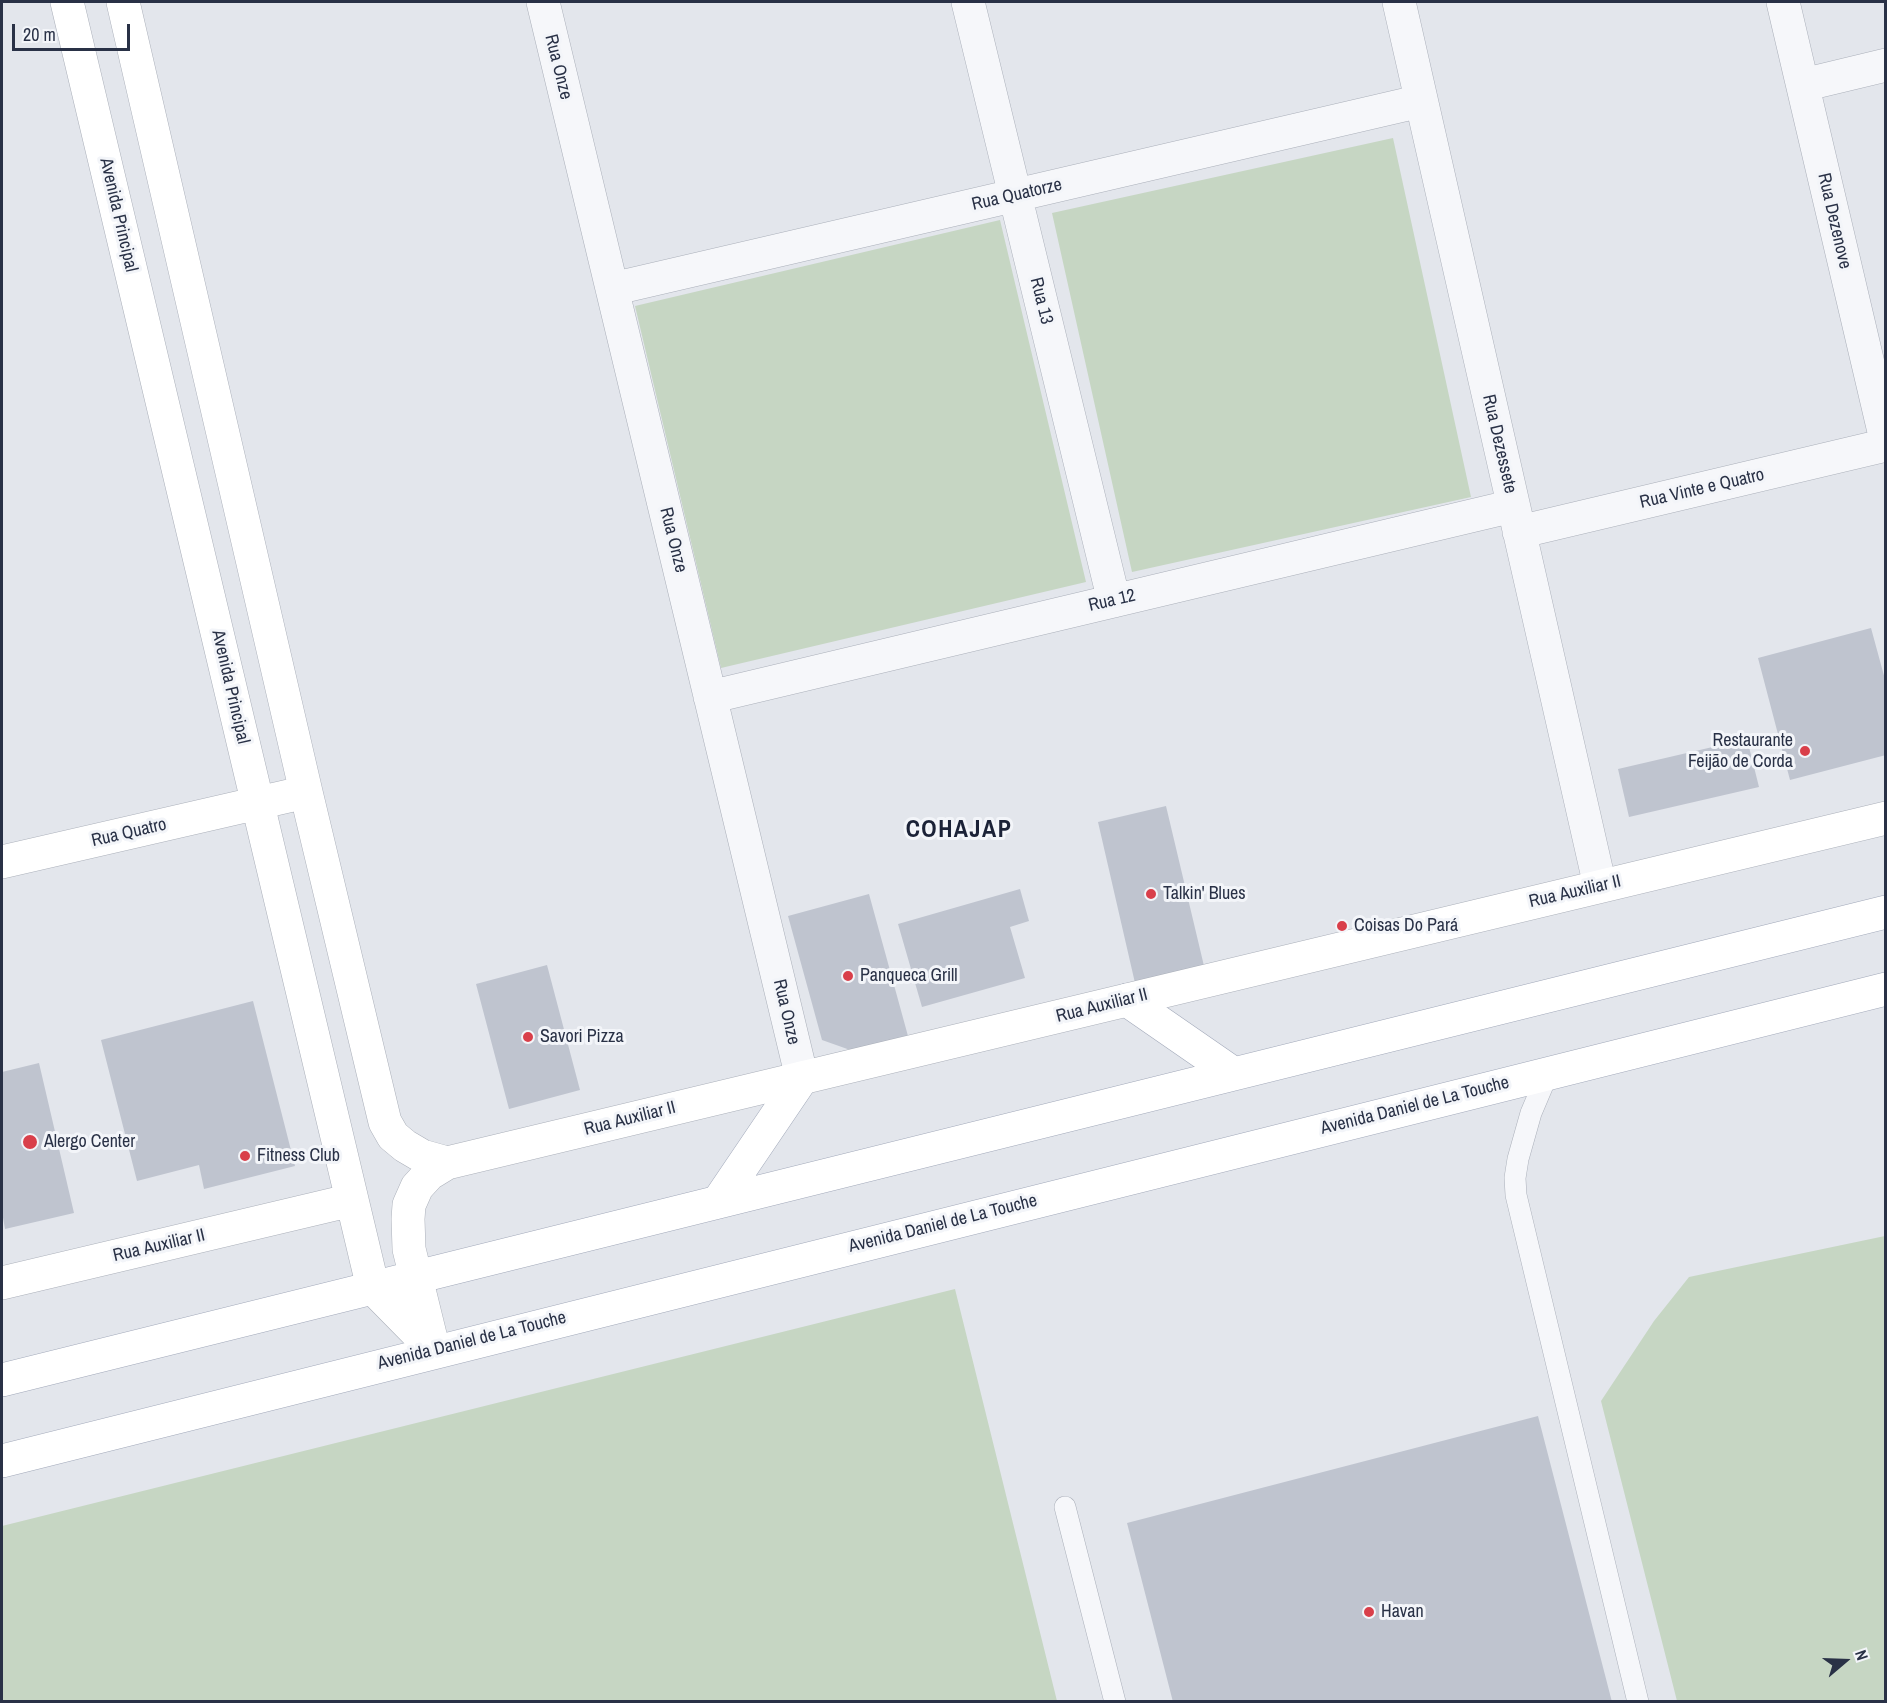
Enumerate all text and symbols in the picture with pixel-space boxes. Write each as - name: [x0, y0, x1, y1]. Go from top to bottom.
- scale bar: [15, 12, 134, 50]
- text: 20 m: [23, 22, 56, 47]
- street label: Rua Onze: [539, 32, 577, 102]
- street label: Avenida Principal: [94, 156, 142, 274]
- street label: Rua Dezenove: [1812, 171, 1856, 271]
- street label: Rua Quatorze: [970, 174, 1064, 216]
- street label: Rua 13: [1025, 275, 1057, 327]
- street label: Rua Dezessete: [1477, 392, 1521, 496]
- street label: Rua Vinte e Quatro: [1638, 464, 1766, 514]
- street label: Rua Onze: [654, 505, 692, 575]
- street label: Rua 12: [1086, 585, 1138, 617]
- street label: Avenida Principal: [206, 628, 254, 746]
- place label: Restaurante Feijão de Corda: [1688, 730, 1793, 772]
- marker: Restaurante Feijão de Corda: [1798, 744, 1812, 758]
- street label: Rua Quatro: [89, 814, 169, 852]
- district label: COHAJAP: [906, 817, 1012, 845]
- street label: Rua Auxiliar II: [1527, 871, 1623, 913]
- place label: Talkin' Blues: [1163, 883, 1246, 905]
- marker: Talkin' Blues: [1144, 887, 1158, 901]
- place label: Coisas Do Pará: [1354, 915, 1458, 937]
- marker: Coisas Do Pará: [1335, 919, 1349, 933]
- place label: Panqueca Grill: [860, 965, 958, 987]
- marker: Panqueca Grill: [841, 969, 855, 983]
- street label: Rua Onze: [768, 977, 804, 1047]
- street label: Rua Auxiliar II: [1054, 984, 1150, 1028]
- place label: Savori Pizza: [540, 1026, 624, 1048]
- marker: Savori Pizza: [521, 1030, 535, 1044]
- street label: Avenida Daniel de La Touche: [1319, 1072, 1511, 1140]
- street label: Rua Auxiliar II: [582, 1097, 678, 1141]
- place label: Alergo Center: [44, 1131, 135, 1153]
- marker: Alergo Center: [21, 1133, 39, 1151]
- place label: Fitness Club: [257, 1145, 340, 1167]
- marker: Fitness Club: [238, 1149, 252, 1163]
- street label: Avenida Daniel de La Touche: [847, 1190, 1039, 1258]
- street label: Rua Auxiliar II: [111, 1225, 207, 1267]
- street label: Avenida Daniel de La Touche: [376, 1307, 568, 1375]
- place label: Havan: [1381, 1601, 1424, 1623]
- marker: Havan: [1362, 1605, 1376, 1619]
- north arrow: [1815, 1631, 1875, 1691]
- text: N: [1850, 1647, 1874, 1663]

